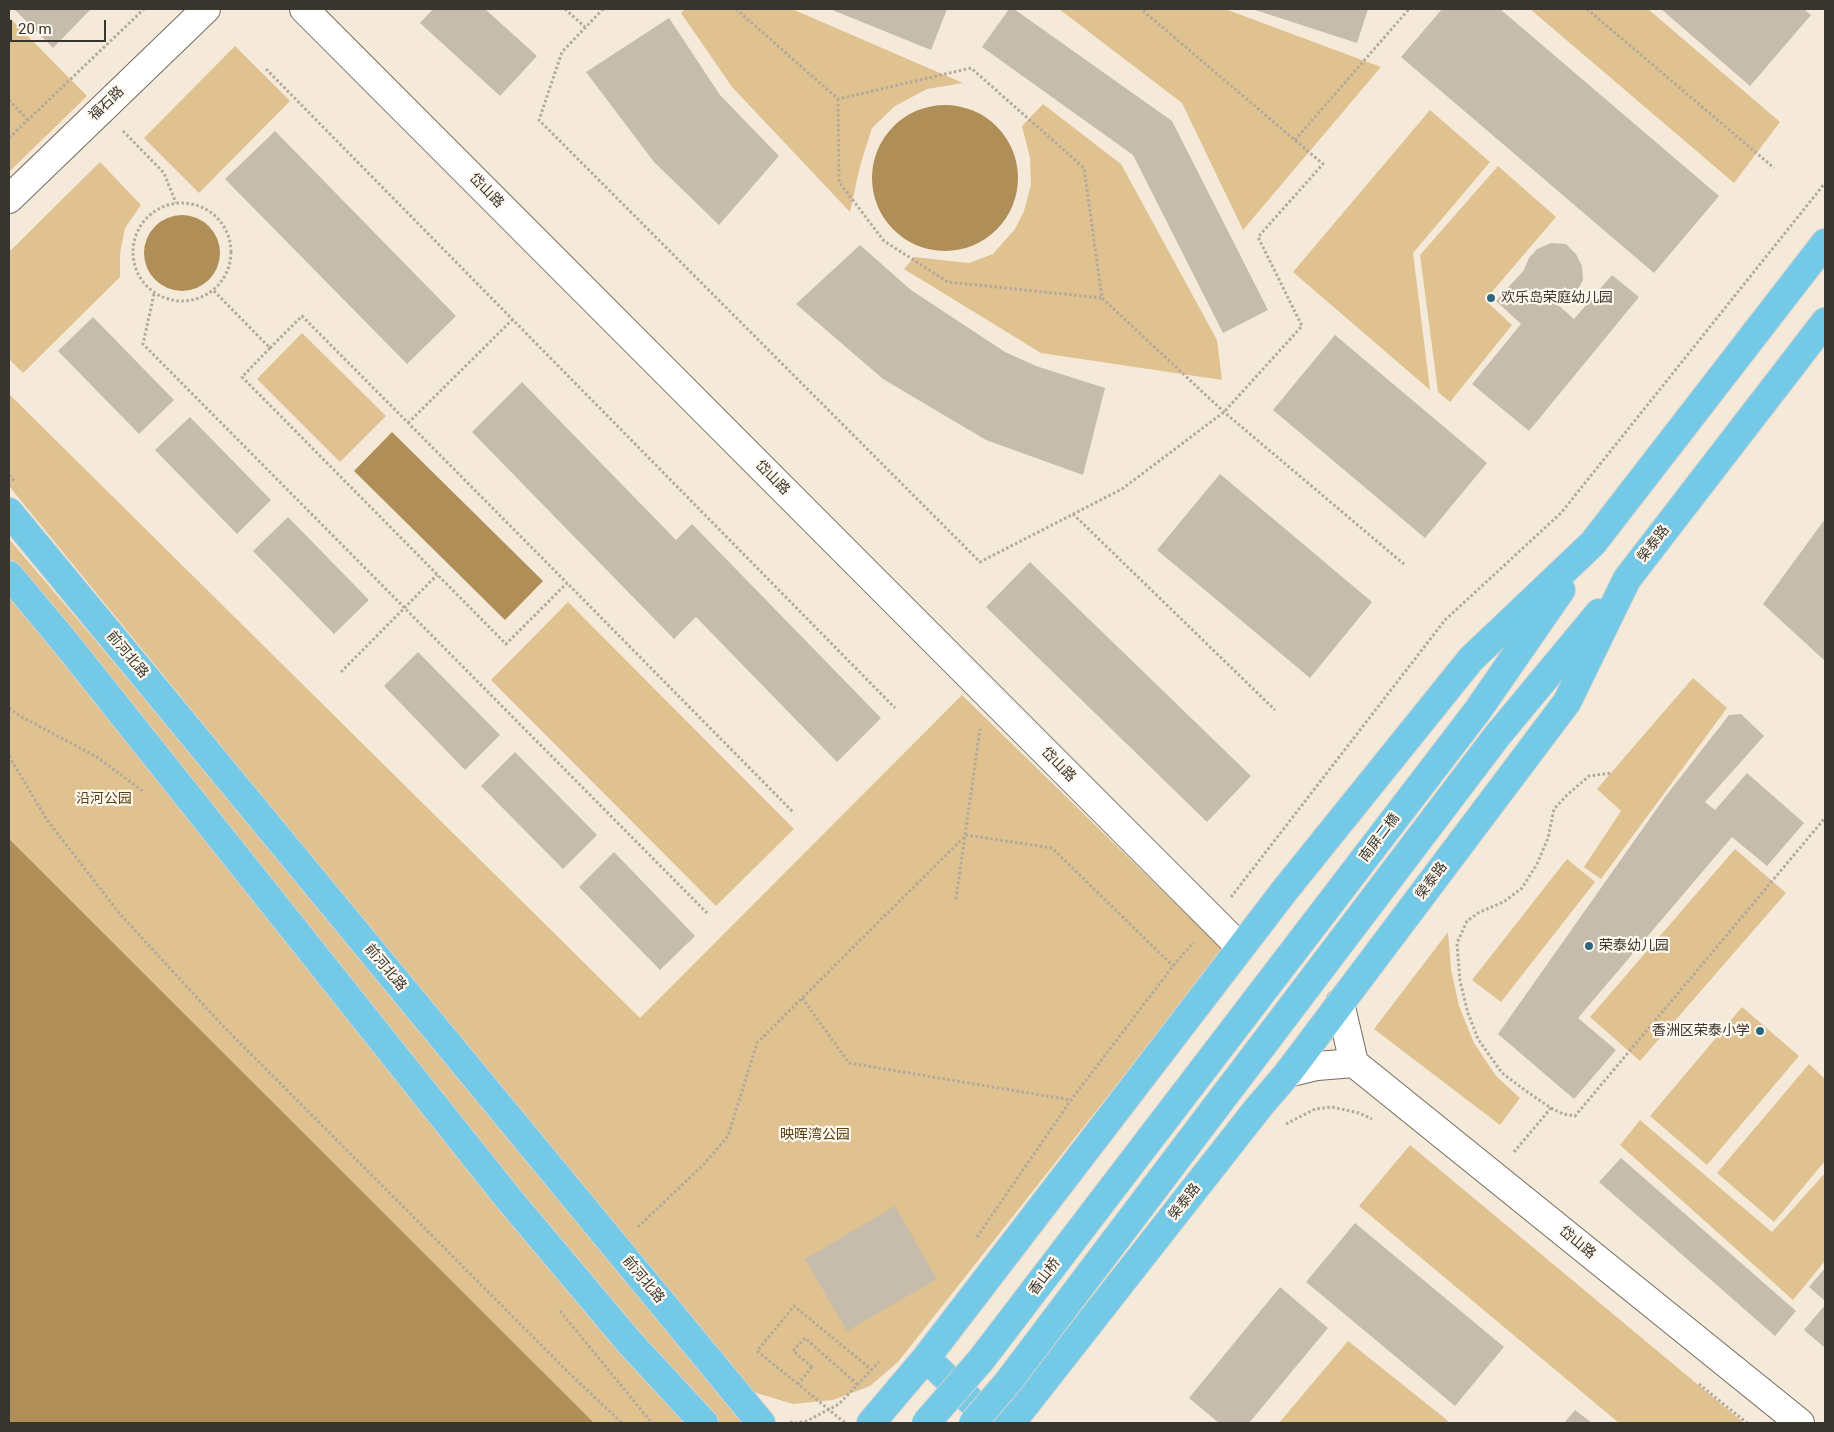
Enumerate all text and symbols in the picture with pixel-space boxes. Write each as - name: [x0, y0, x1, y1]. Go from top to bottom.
- scale bar: [12, 10, 109, 42]
- text: 20 m: [18, 20, 52, 38]
- street label: 福石路: [86, 83, 128, 125]
- street label: 岱山路: [465, 170, 507, 212]
- place label: 欢乐岛荣庭幼儿园: [1501, 290, 1613, 306]
- marker: 欢乐岛荣庭幼儿园: [1485, 292, 1497, 304]
- street label: 岱山路: [751, 457, 793, 499]
- street label: 榮泰路: [1634, 522, 1674, 566]
- street label: 前河北路: [103, 628, 151, 682]
- street label: 岱山路: [1037, 744, 1079, 786]
- park label: 沿河公园: [76, 791, 132, 807]
- street label: 南屏二橋: [1356, 811, 1404, 865]
- street label: 榮泰路: [1413, 859, 1451, 903]
- place label: 荣泰幼儿园: [1599, 938, 1669, 954]
- marker: 荣泰幼儿园: [1583, 940, 1595, 952]
- street label: 前河北路: [361, 941, 409, 995]
- place label: 香洲区荣泰小学: [1652, 1023, 1750, 1039]
- marker: 香洲区荣泰小学: [1754, 1025, 1766, 1037]
- park label: 映晖湾公园: [780, 1127, 850, 1143]
- street label: 榮泰路: [1165, 1180, 1205, 1224]
- street label: 岱山路: [1555, 1223, 1599, 1263]
- street label: 前河北路: [619, 1253, 667, 1307]
- street label: 香山桥: [1026, 1255, 1064, 1299]

